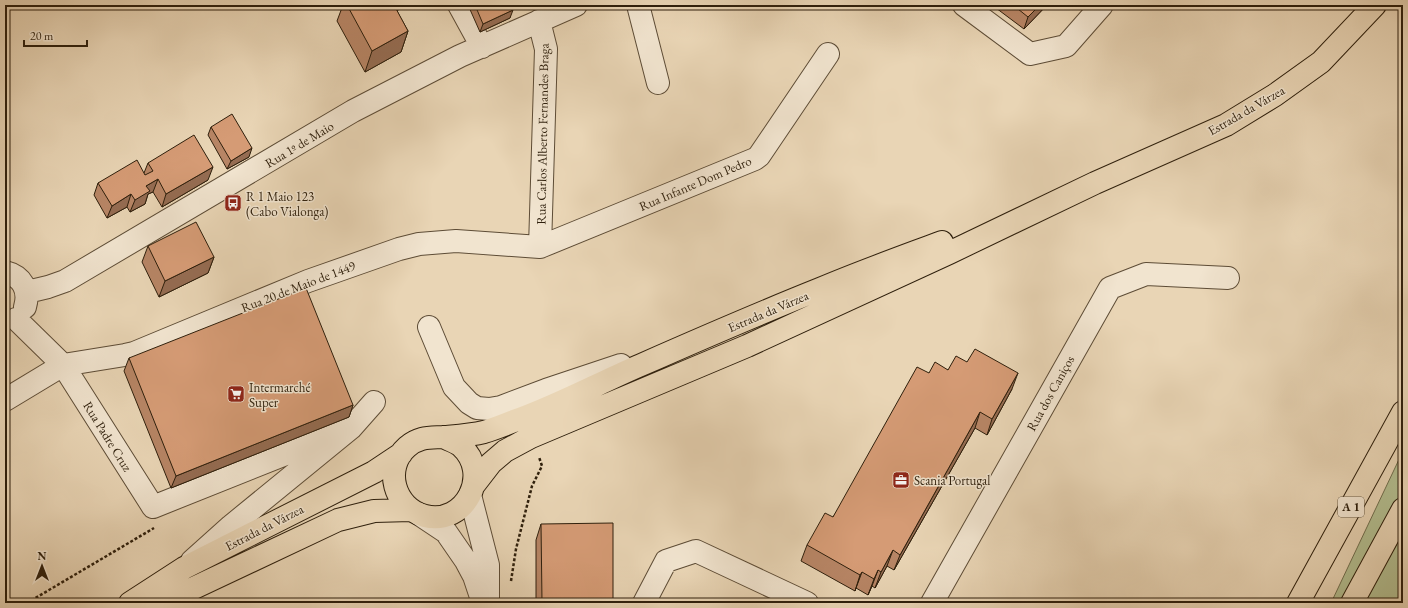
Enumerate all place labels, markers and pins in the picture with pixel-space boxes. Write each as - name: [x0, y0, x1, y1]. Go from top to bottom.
- place label: R 1 Maio 123 (Cabo Vialonga): [246, 188, 328, 220]
- bus stop icon: R 1 Maio 123 (Cabo Vialonga): [223, 193, 243, 213]
- place label: Intermarché Super: [249, 379, 310, 411]
- supermarket icon: Intermarché Super: [226, 384, 246, 404]
- office icon: Scania Portugal: [891, 470, 911, 490]
- place label: Scania Portugal: [914, 472, 990, 489]

